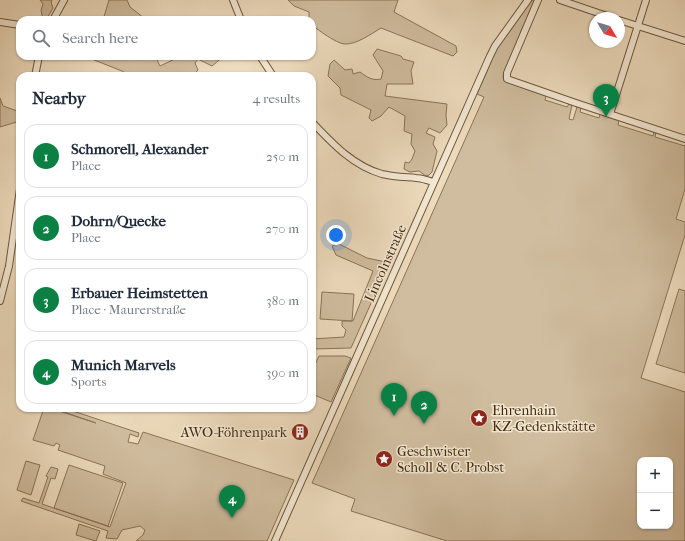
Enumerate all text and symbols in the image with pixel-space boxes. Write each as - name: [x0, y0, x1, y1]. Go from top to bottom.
- north arrow: [589, 12, 625, 48]
- search box: [16, 16, 316, 60]
- icon: search: [30, 27, 52, 49]
- text: Search here: [62, 29, 138, 47]
- pin: 3: [593, 84, 619, 117]
- text: Nearby: [32, 88, 86, 108]
- text: 4 results: [253, 91, 300, 106]
- text: Schmorell, Alexander: [71, 140, 208, 158]
- text: 1: [44, 149, 48, 164]
- text: 250 m: [266, 149, 299, 164]
- text: Place: [71, 158, 101, 173]
- text: Dohrn/Quecke: [71, 212, 166, 230]
- text: 2: [43, 221, 49, 236]
- text: 270 m: [265, 221, 299, 236]
- street label: Lincolnstraße: [361, 222, 410, 305]
- your location: [326, 225, 346, 245]
- text: Place: [71, 230, 101, 245]
- text: Erbauer Heimstetten: [71, 284, 208, 302]
- text: 3: [43, 293, 49, 308]
- text: 380 m: [266, 293, 299, 308]
- text: Place · Maurerstraße: [71, 302, 186, 317]
- text: Munich Marvels: [71, 356, 176, 374]
- text: 4: [42, 365, 50, 380]
- text: 390 m: [266, 365, 299, 380]
- text: Sports: [71, 374, 106, 389]
- pin: 1: [381, 383, 407, 416]
- pin: 2: [411, 391, 437, 424]
- place label: Ehrenhain KZ-Gedenkstätte: [492, 402, 596, 435]
- place icon: Ehrenhain KZ-Gedenkstätte: [469, 408, 489, 428]
- building icon: AWO-Föhrenpark: [290, 422, 310, 442]
- place label: AWO-Föhrenpark: [179, 424, 288, 441]
- place label: Geschwister Scholl & C. Probst: [397, 443, 504, 476]
- place icon: Geschwister Scholl & C. Probst: [374, 449, 394, 469]
- map controls: [637, 457, 673, 529]
- button: +: [637, 457, 673, 493]
- pin: 4: [219, 485, 245, 518]
- button: −: [637, 493, 673, 529]

